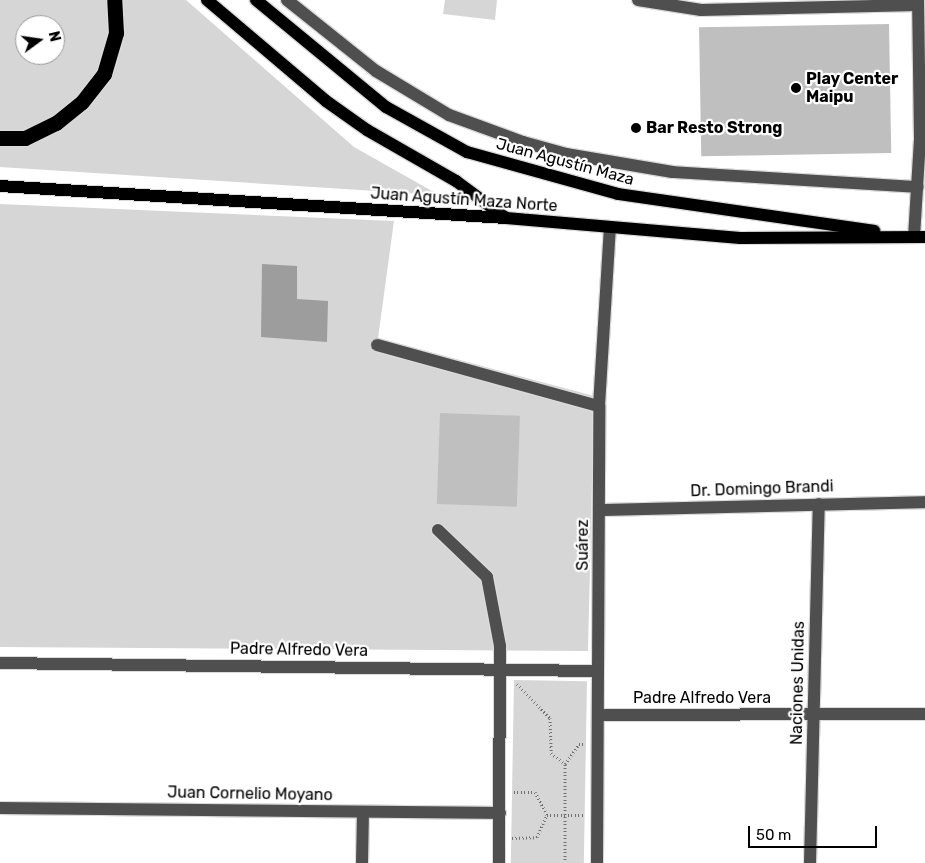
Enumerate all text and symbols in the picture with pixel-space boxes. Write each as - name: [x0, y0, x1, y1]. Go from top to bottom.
- north arrow: [15, 15, 65, 65]
- text: N: [45, 30, 64, 43]
- place label: Play Center Maipu: [806, 69, 899, 107]
- marker: Play Center Maipu: [790, 82, 802, 94]
- place label: Bar Resto Strong: [646, 118, 783, 138]
- marker: Bar Resto Strong: [630, 122, 642, 134]
- street label: Juan Agustín Maza: [494, 134, 636, 190]
- street label: Juan Agustín Maza Norte: [370, 184, 558, 216]
- street label: Dr. Domingo Brandi: [690, 477, 834, 501]
- street label: Suárez: [573, 519, 593, 571]
- street label: Naciones Unidas: [787, 621, 809, 745]
- street label: Padre Alfredo Vera: [229, 639, 369, 661]
- street label: Padre Alfredo Vera: [633, 688, 771, 708]
- street label: Juan Cornelio Moyano: [167, 783, 333, 805]
- scale bar: [750, 816, 879, 848]
- text: 50 m: [756, 826, 791, 844]

